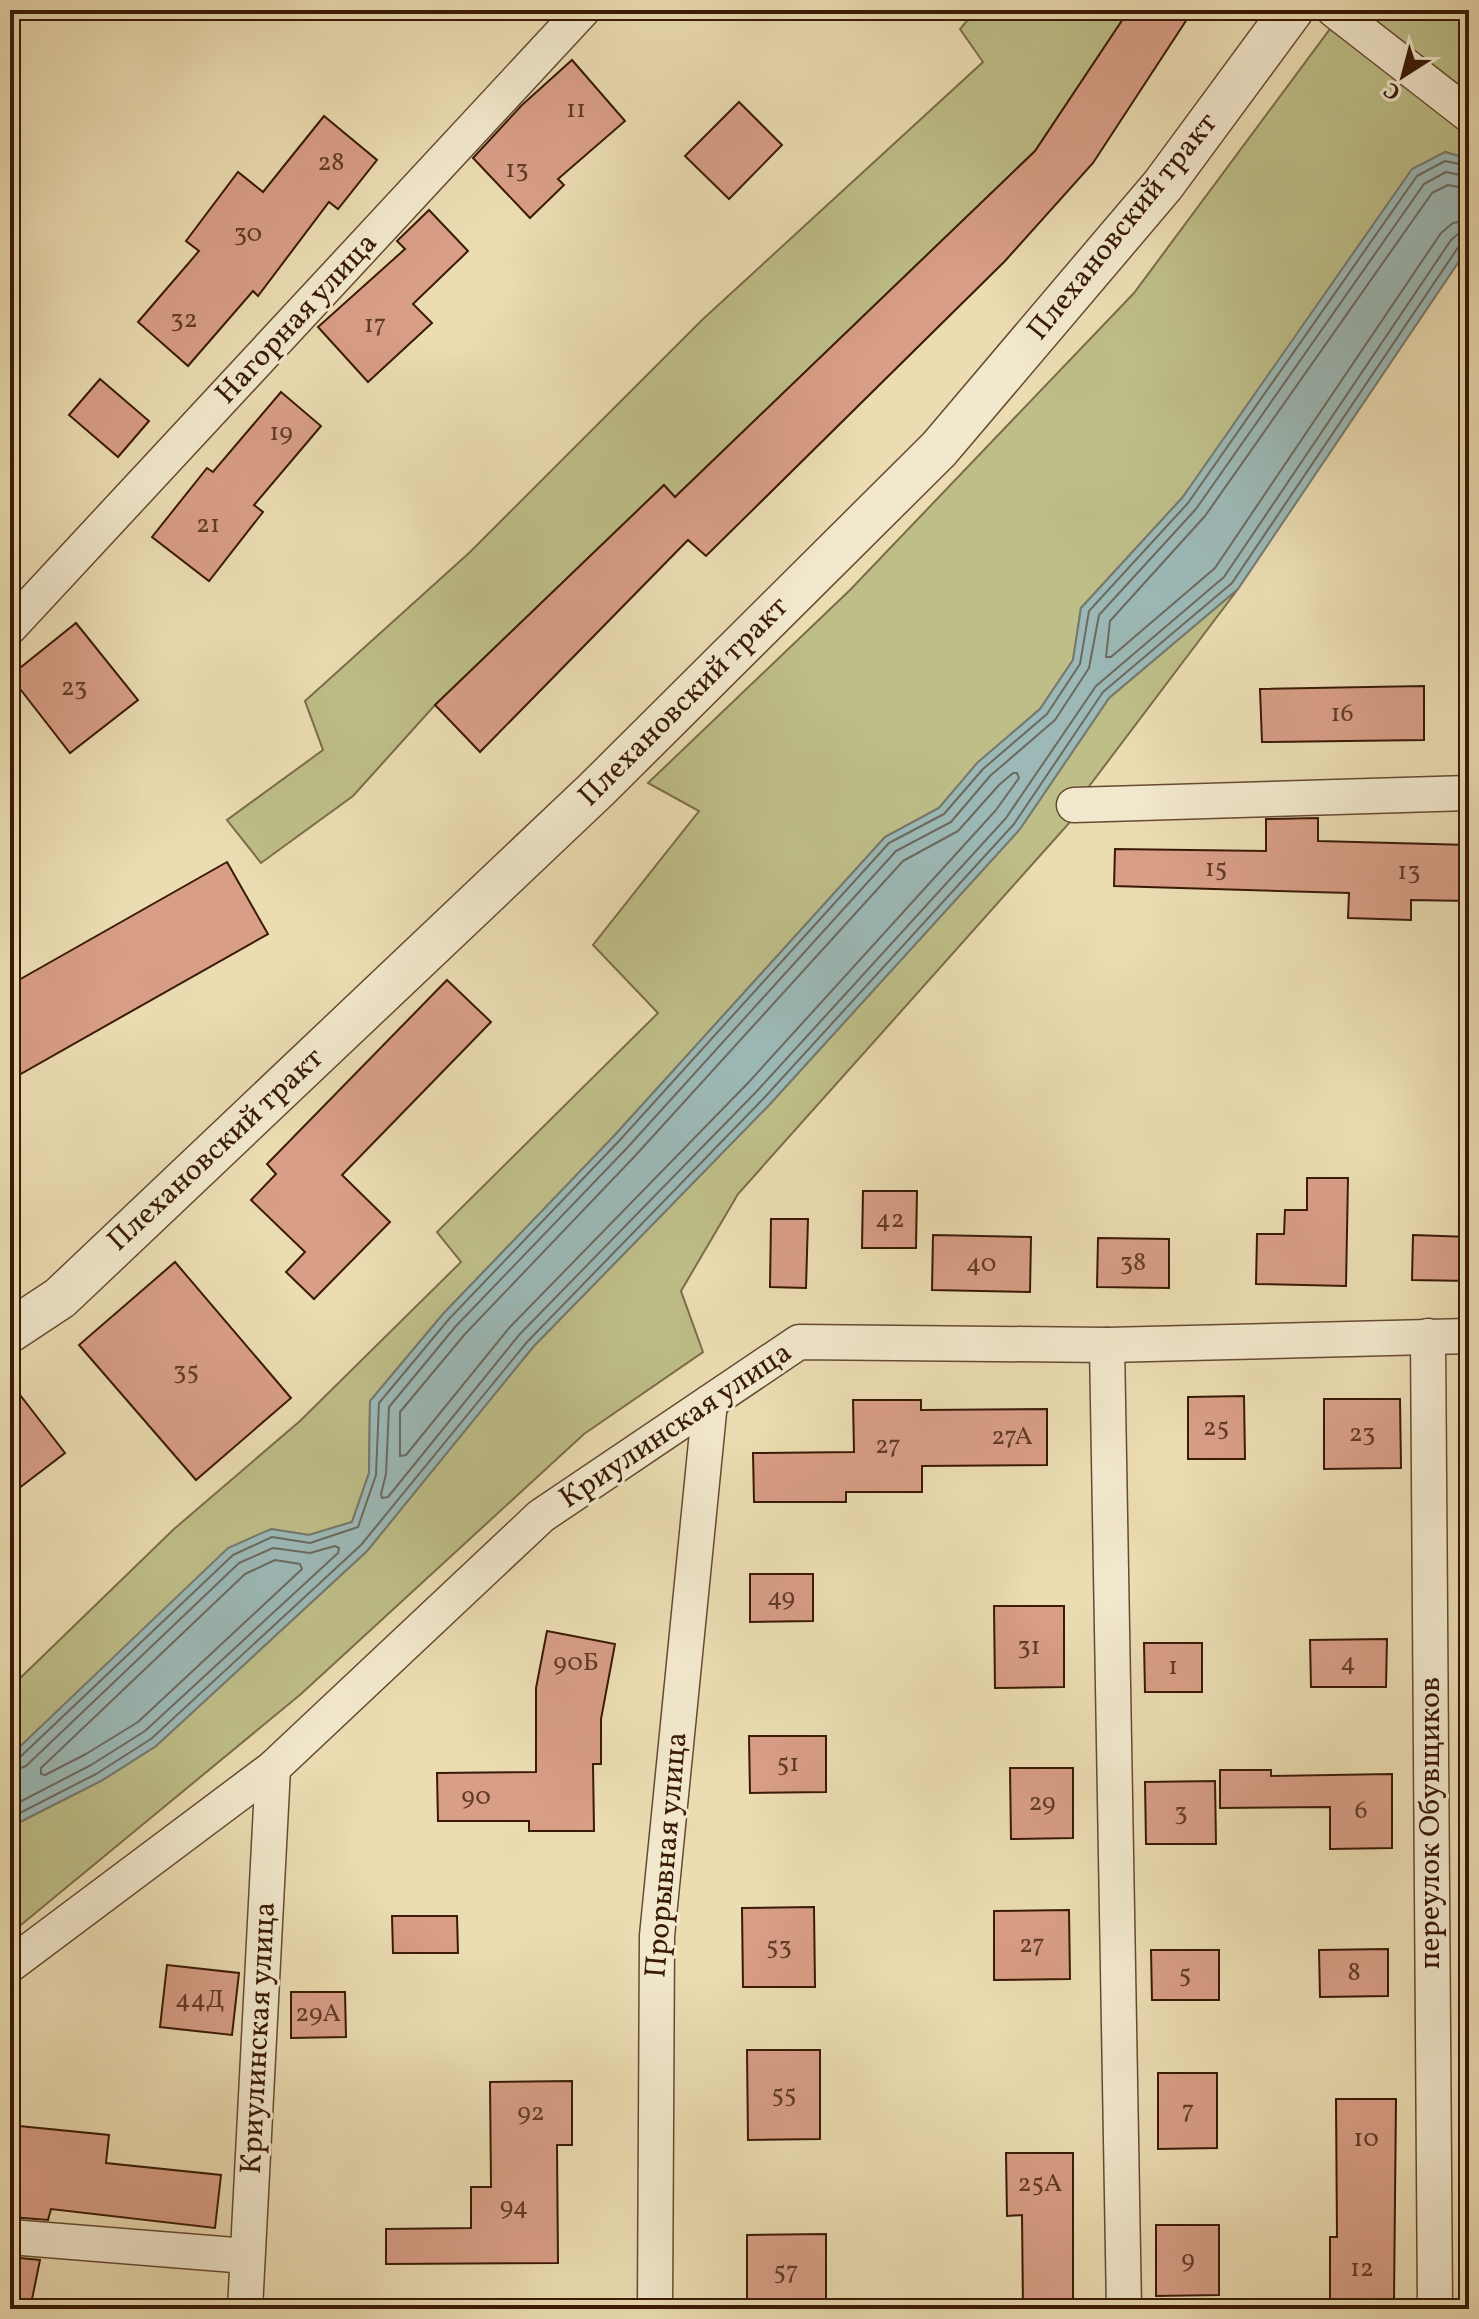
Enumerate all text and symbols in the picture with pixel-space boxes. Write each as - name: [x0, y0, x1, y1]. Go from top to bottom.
- north arrow: [1363, 36, 1443, 116]
- text: С: [1378, 73, 1408, 107]
- house number: 11: [566, 92, 586, 128]
- street label: Плехановский тракт: [1018, 104, 1228, 350]
- house number: 28: [317, 145, 345, 181]
- house number: 13: [505, 152, 529, 188]
- house number: 30: [234, 216, 262, 252]
- street label: Нагорная улица: [206, 224, 388, 414]
- house number: 32: [170, 302, 198, 338]
- house number: 17: [364, 307, 386, 343]
- house number: 19: [269, 415, 293, 451]
- house number: 21: [196, 507, 220, 543]
- street label: Плехановский тракт: [569, 587, 799, 817]
- house number: 23: [61, 670, 87, 706]
- house number: 16: [1330, 696, 1354, 732]
- house number: 15: [1205, 851, 1227, 887]
- house number: 13: [1397, 854, 1421, 890]
- street label: Плехановский тракт: [98, 1038, 334, 1262]
- house number: 42: [875, 1202, 905, 1238]
- house number: 38: [1120, 1245, 1146, 1281]
- house number: 40: [966, 1246, 996, 1282]
- street label: Криулинская улица: [551, 1332, 801, 1520]
- house number: 35: [173, 1354, 199, 1390]
- house number: 25: [1203, 1410, 1229, 1446]
- house number: 23: [1349, 1416, 1375, 1452]
- house number: 27А: [991, 1419, 1033, 1455]
- house number: 27: [875, 1428, 901, 1464]
- house number: 49: [767, 1580, 795, 1616]
- house number: 31: [1017, 1629, 1041, 1665]
- house number: 90Б: [553, 1645, 599, 1681]
- house number: 4: [1340, 1645, 1356, 1681]
- house number: 1: [1168, 1649, 1178, 1685]
- street label: переулок Обувщиков: [1410, 1677, 1452, 1969]
- street label: Прорывная улица: [635, 1730, 699, 1980]
- house number: 51: [777, 1746, 799, 1782]
- house number: 90: [461, 1779, 491, 1815]
- house number: 29: [1028, 1785, 1056, 1821]
- house number: 6: [1354, 1793, 1368, 1829]
- house number: 3: [1174, 1795, 1188, 1831]
- street label: Криулинская улица: [231, 1901, 287, 2175]
- house number: 27: [1019, 1927, 1045, 1963]
- house number: 53: [766, 1929, 792, 1965]
- house number: 8: [1347, 1955, 1361, 1991]
- house number: 5: [1179, 1957, 1191, 1993]
- house number: 44Д: [175, 1982, 225, 2018]
- house number: 29А: [295, 1996, 341, 2032]
- house number: 55: [771, 2077, 797, 2113]
- house number: 7: [1182, 2093, 1194, 2129]
- house number: 92: [517, 2095, 545, 2131]
- house number: 10: [1353, 2121, 1379, 2157]
- house number: 25А: [1018, 2166, 1062, 2202]
- house number: 94: [500, 2189, 528, 2225]
- house number: 9: [1181, 2242, 1195, 2278]
- house number: 12: [1350, 2251, 1374, 2287]
- house number: 57: [773, 2254, 799, 2290]

